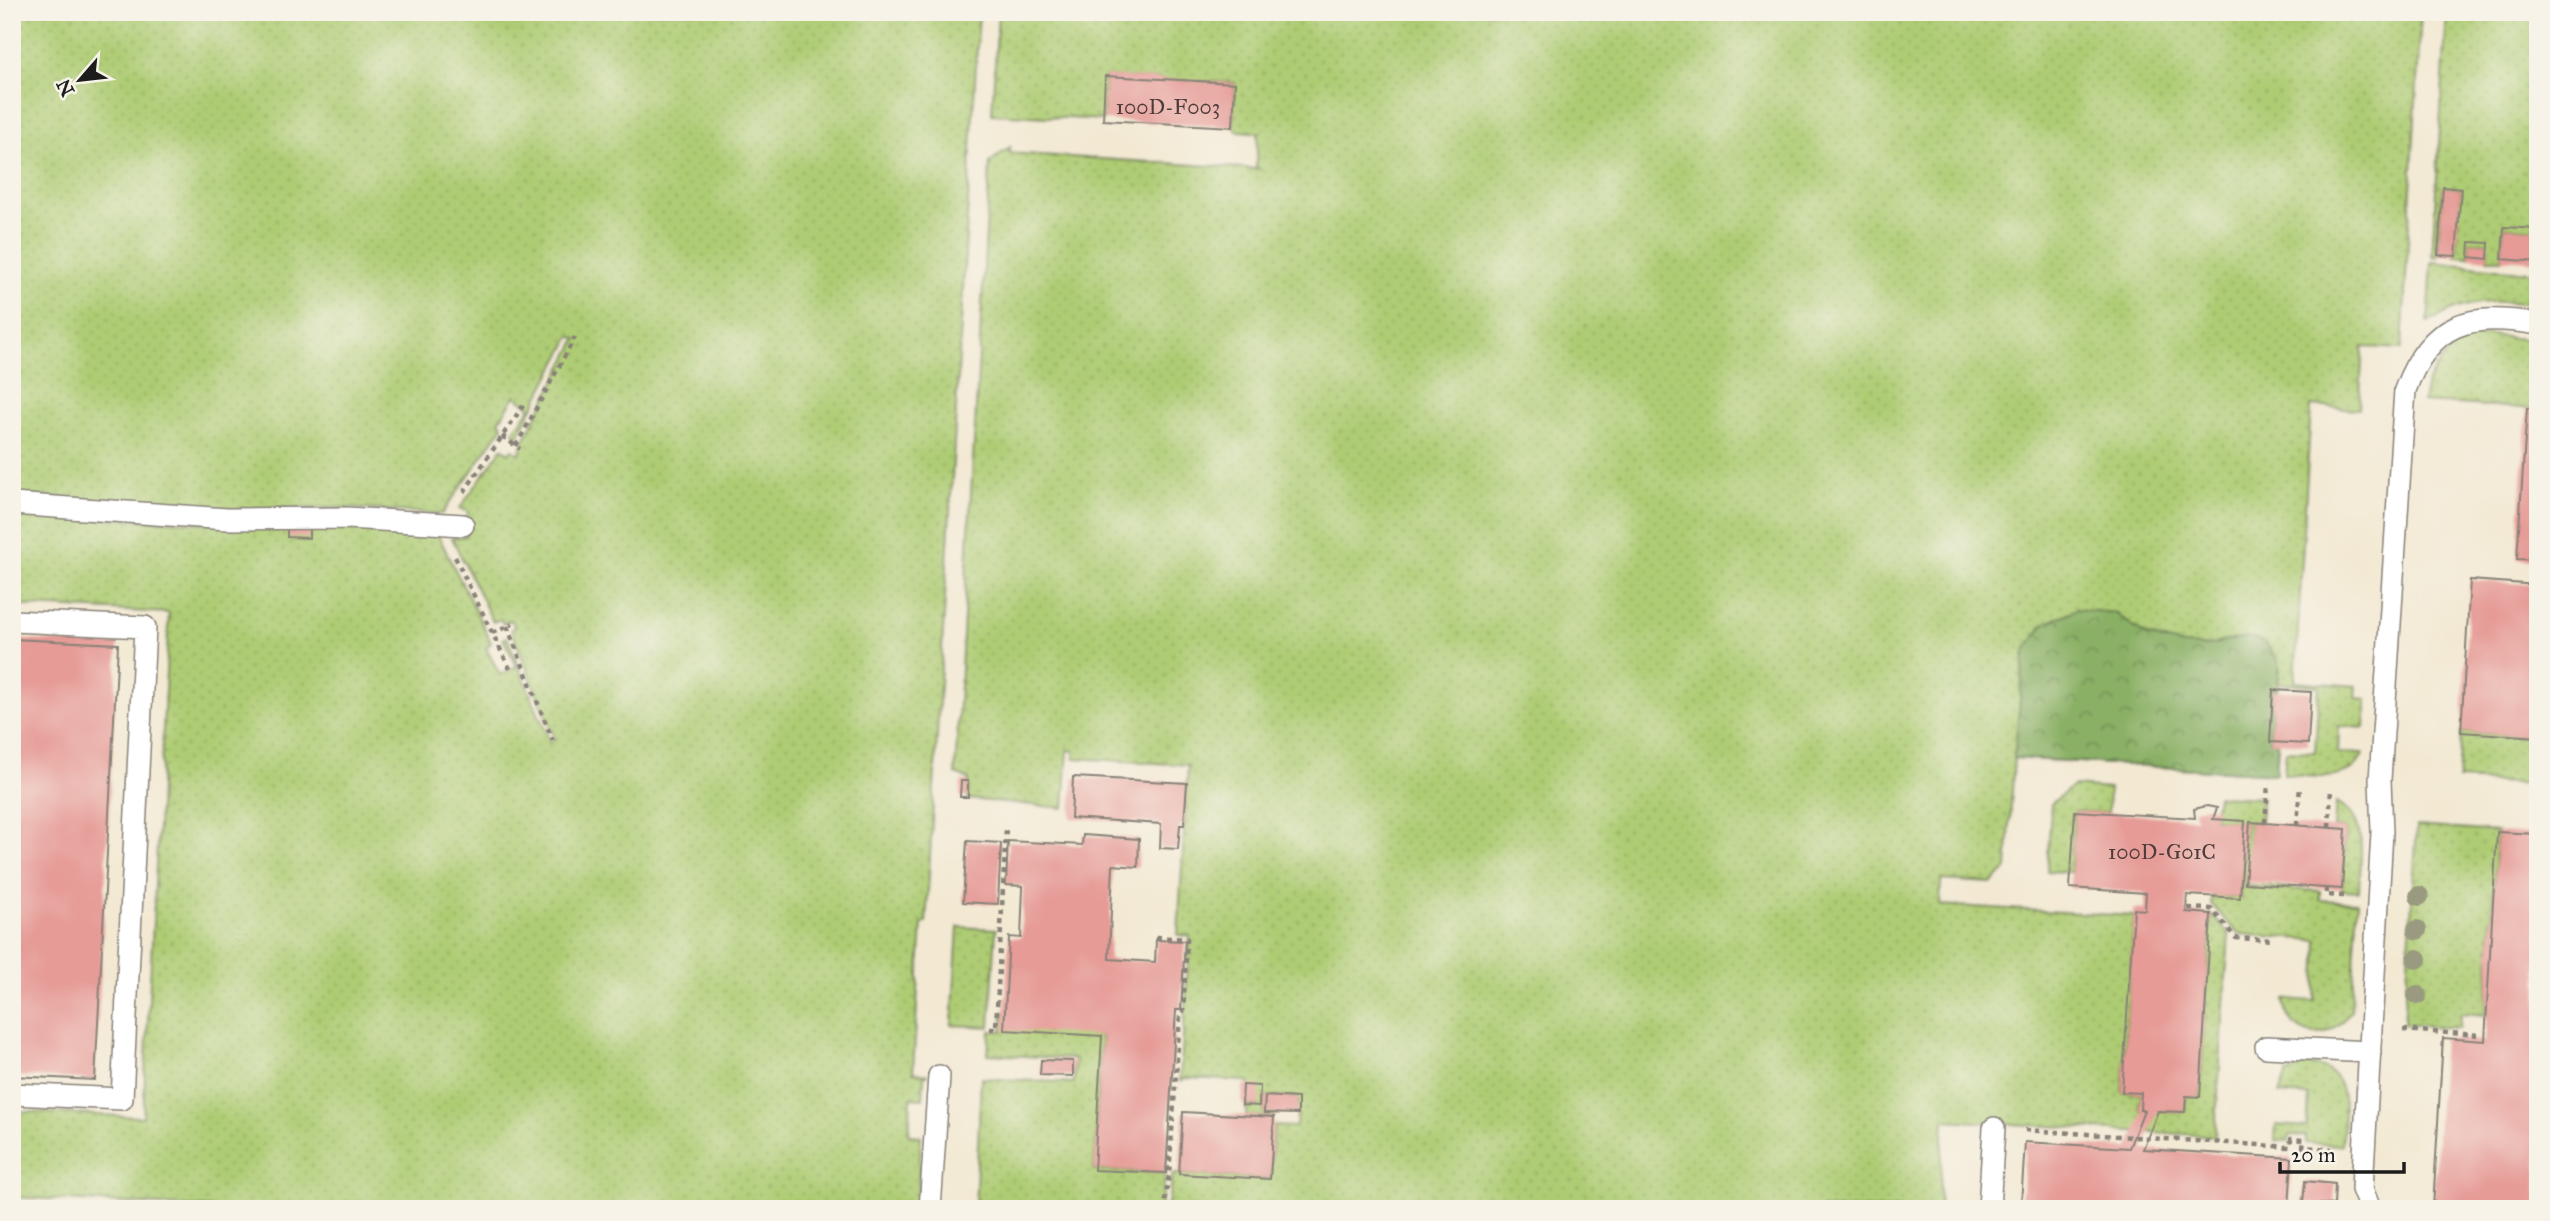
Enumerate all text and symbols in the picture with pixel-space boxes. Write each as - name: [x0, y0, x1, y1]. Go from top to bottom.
- north arrow: [46, 46, 116, 116]
- text: N: [51, 75, 79, 100]
- house number: 100D-F003: [1116, 94, 1220, 120]
- house number: 100D-G01C: [2108, 839, 2216, 865]
- scale bar: [2280, 1130, 2405, 1174]
- text: 20 m: [2291, 1142, 2336, 1168]

